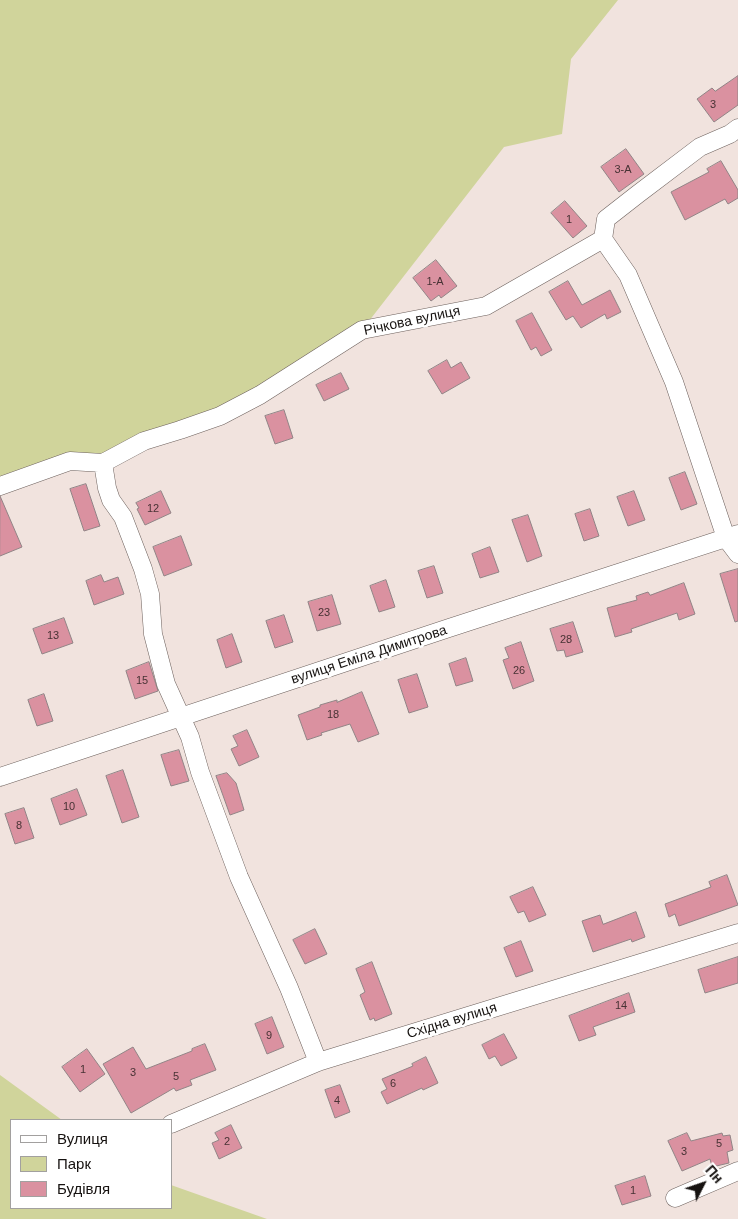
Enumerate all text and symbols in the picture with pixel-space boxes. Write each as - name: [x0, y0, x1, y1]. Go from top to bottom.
- house number: 3: [710, 98, 716, 112]
- house number: 3-А: [614, 163, 632, 177]
- house number: 1: [566, 213, 572, 227]
- house number: 1-А: [426, 275, 444, 289]
- street label: Річкова вулиця: [362, 303, 462, 339]
- house number: 12: [147, 502, 159, 516]
- house number: 23: [318, 606, 330, 620]
- street label: вулиця Еміла Димитрова: [289, 622, 449, 688]
- house number: 13: [47, 629, 59, 643]
- house number: 28: [560, 633, 572, 647]
- house number: 26: [513, 664, 525, 678]
- house number: 15: [136, 674, 148, 688]
- house number: 18: [327, 708, 339, 722]
- house number: 10: [63, 800, 75, 814]
- house number: 8: [16, 819, 22, 833]
- street label: Східна вулиця: [405, 999, 499, 1043]
- house number: 14: [615, 999, 627, 1013]
- house number: 9: [266, 1029, 272, 1043]
- house number: 1: [80, 1063, 86, 1077]
- house number: 3: [130, 1066, 136, 1080]
- house number: 5: [173, 1070, 179, 1084]
- house number: 6: [390, 1077, 396, 1091]
- house number: 4: [334, 1094, 340, 1108]
- legend: [10, 1119, 172, 1209]
- text: Вулиця: [57, 1130, 108, 1147]
- house number: 2: [224, 1135, 230, 1149]
- house number: 5: [716, 1137, 722, 1151]
- house number: 3: [681, 1145, 687, 1159]
- text: Парк: [57, 1155, 91, 1172]
- north arrow: [678, 1159, 728, 1209]
- text: Пн: [702, 1162, 726, 1186]
- text: Будівля: [57, 1180, 110, 1197]
- house number: 1: [630, 1184, 636, 1198]

